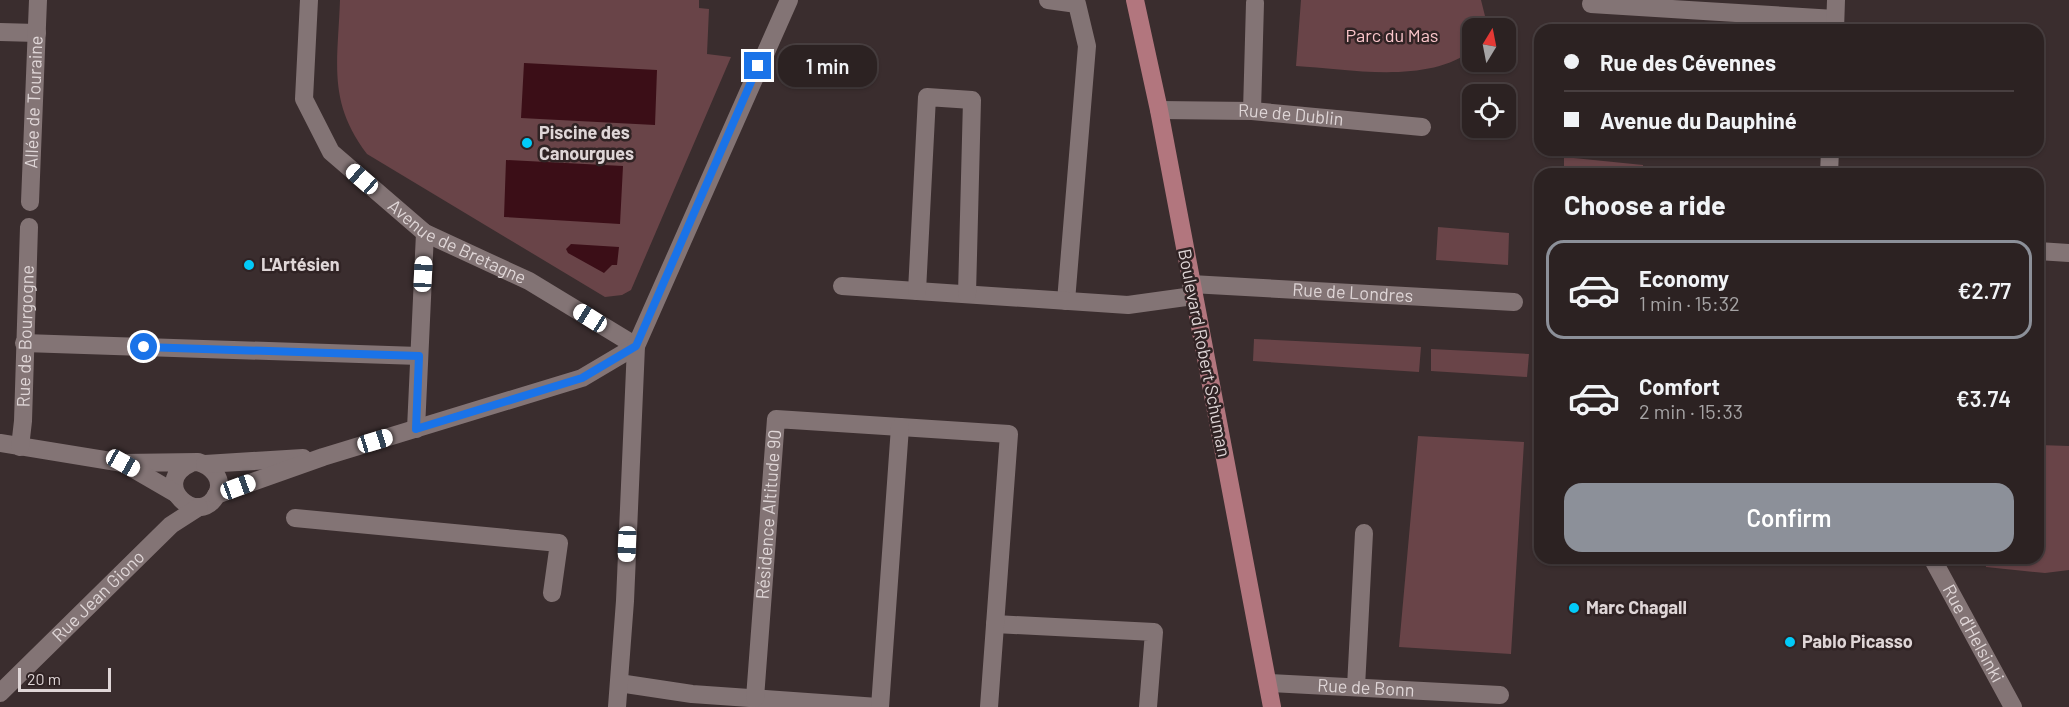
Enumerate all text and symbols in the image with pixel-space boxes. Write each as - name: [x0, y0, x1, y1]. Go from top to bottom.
- north arrow: [1462, 18, 1516, 72]
- map controls: [1462, 18, 1516, 138]
- park label: Parc du Mas: [1345, 24, 1439, 46]
- street label: Allée de Touraine: [19, 35, 47, 169]
- callout: 1 min: [779, 45, 878, 87]
- text: Rue des Cévennes: [1600, 49, 1776, 75]
- route end: [744, 52, 771, 79]
- text: 1 min: [806, 54, 849, 78]
- button: locate: [1462, 84, 1516, 138]
- street label: Rue de Dublin: [1238, 99, 1345, 130]
- text: Avenue du Dauphiné: [1600, 107, 1797, 133]
- place label: Piscine des Canourgues: [539, 121, 634, 164]
- marker: Piscine des Canourgues: [520, 136, 534, 150]
- car: [343, 160, 381, 198]
- text: Choose a ride: [1564, 188, 1726, 220]
- street label: Avenue de Bretagne: [384, 194, 530, 288]
- street label: Boulevard Robert Schuman: [1174, 247, 1236, 459]
- place label: L'Artésien: [261, 253, 340, 275]
- car: [413, 256, 433, 292]
- marker: L'Artésien: [242, 258, 256, 272]
- icon: car: [1567, 263, 1621, 317]
- street label: Rue de Bourgogne: [11, 265, 38, 408]
- text: Economy: [1639, 265, 1729, 291]
- text: €2.77: [1957, 277, 2011, 303]
- street label: Rue de Londres: [1292, 278, 1414, 306]
- text: 1 min · 15:32: [1639, 291, 1740, 315]
- car: [570, 301, 610, 335]
- route start: [130, 333, 157, 360]
- icon: car: [1567, 371, 1621, 425]
- text: Comfort: [1639, 373, 1720, 399]
- text: €3.74: [1956, 385, 2011, 411]
- text: 2 min · 15:33: [1639, 399, 1743, 423]
- car: [355, 427, 395, 455]
- street label: Résidence Altitude 90: [750, 429, 785, 600]
- car: [103, 446, 143, 480]
- car: [218, 472, 258, 502]
- button: Confirm: [1564, 483, 2014, 552]
- car: [617, 526, 637, 562]
- street label: Rue Jean Giono: [47, 545, 149, 646]
- street label: Rue d'Helsinki: [1938, 580, 2009, 686]
- place label: Marc Chagall: [1586, 596, 1687, 618]
- marker: Marc Chagall: [1567, 601, 1581, 615]
- place label: Pablo Picasso: [1802, 630, 1913, 652]
- marker: Pablo Picasso: [1783, 635, 1797, 649]
- scale bar: [18, 665, 111, 692]
- text: 20 m: [27, 669, 61, 688]
- street label: Rue de Bonn: [1317, 674, 1415, 701]

